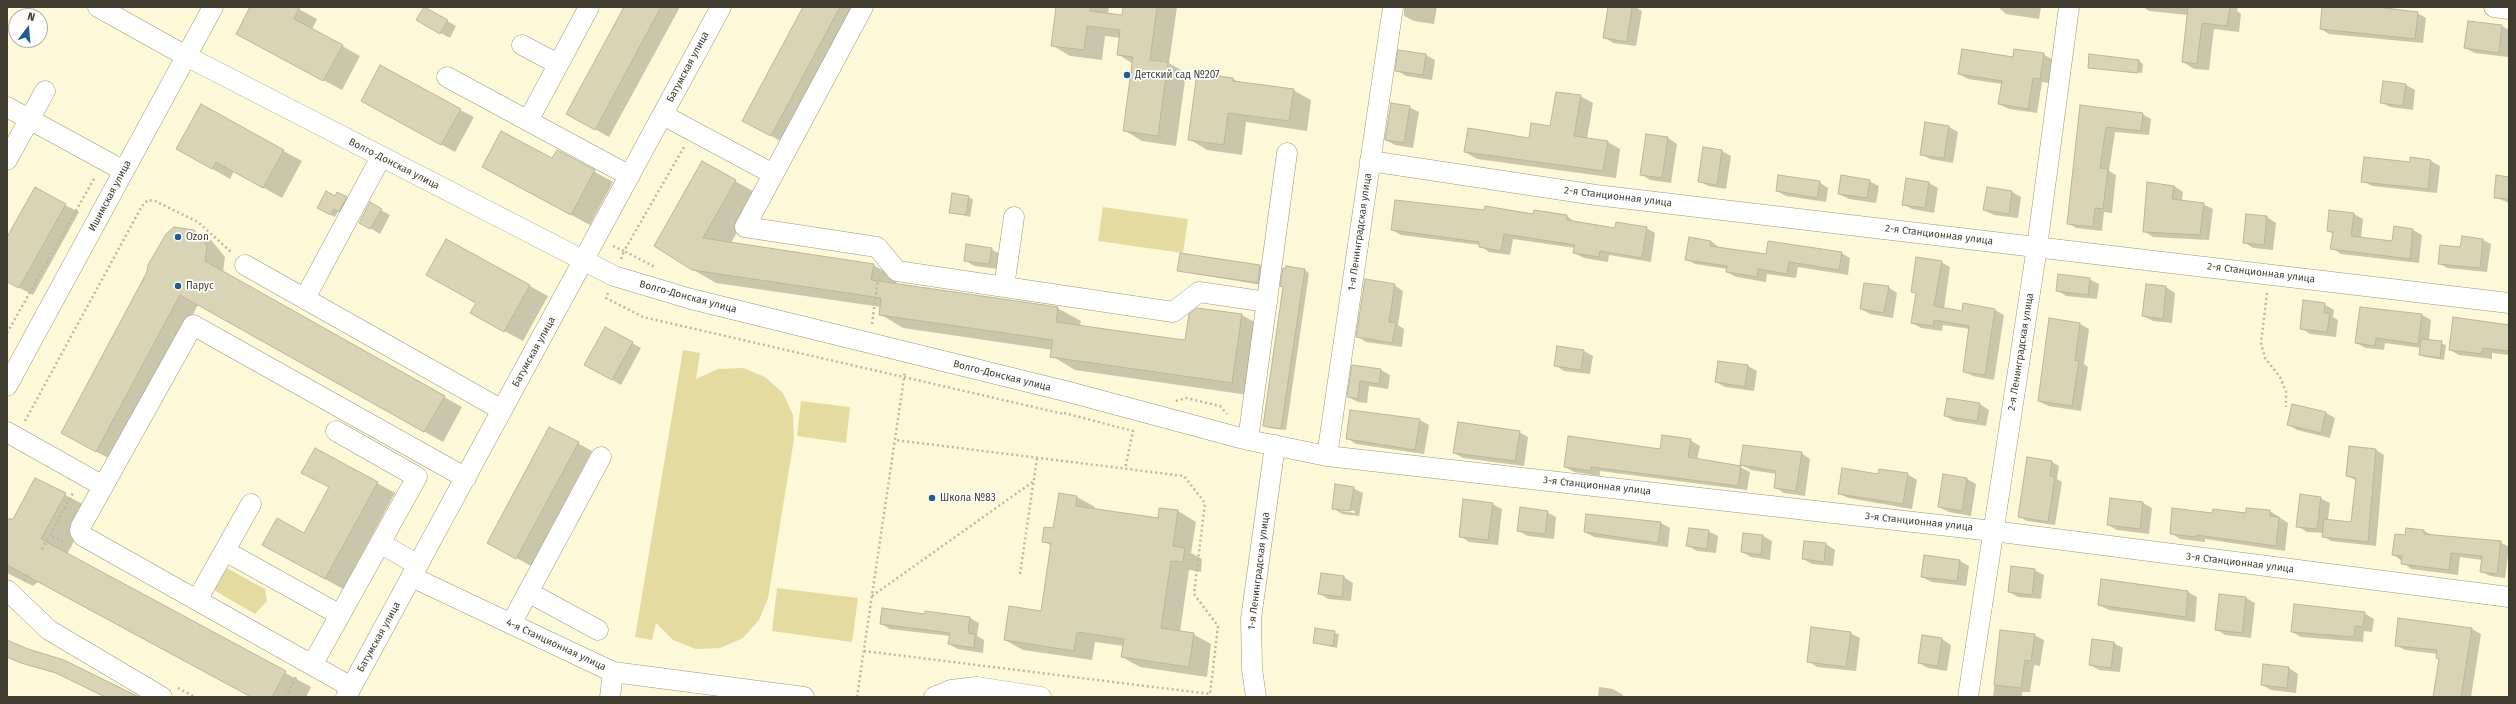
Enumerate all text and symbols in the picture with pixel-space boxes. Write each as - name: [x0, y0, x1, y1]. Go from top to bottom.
- north arrow: [8, 8, 48, 48]
- text: N: [26, 10, 36, 24]
- street label: Батумская улица: [664, 30, 712, 104]
- place label: Детский сад №207: [1135, 69, 1220, 81]
- marker: Детский сад №207: [1122, 70, 1132, 80]
- street label: Волго-Донская улица: [347, 136, 441, 192]
- street label: Ишимская улица: [86, 158, 134, 234]
- street label: 1-я Ленинградская улица: [1346, 172, 1374, 292]
- street label: 2-я Станционная улица: [1563, 184, 1673, 210]
- street label: 2-я Станционная улица: [1884, 222, 1994, 248]
- place label: Ozon: [186, 231, 209, 243]
- marker: Ozon: [173, 232, 183, 242]
- street label: 2-я Станционная улица: [2206, 260, 2316, 286]
- street label: Волго-Донская улица: [638, 278, 738, 316]
- place label: Парус: [186, 280, 214, 292]
- marker: Парус: [173, 281, 183, 291]
- street label: 2-я Ленинградская улица: [2006, 292, 2036, 412]
- street label: Батумская улица: [510, 315, 558, 389]
- street label: Волго-Донская улица: [952, 358, 1052, 394]
- street label: 3-я Станционная улица: [1542, 474, 1652, 498]
- place label: Школа №83: [940, 492, 996, 504]
- marker: Школа №83: [927, 493, 937, 503]
- street label: 3-я Станционная улица: [1864, 510, 1974, 534]
- street label: 1-я Ленинградская улица: [1246, 511, 1272, 631]
- street label: 3-я Станционная улица: [2185, 550, 2295, 576]
- street label: Батумская улица: [355, 600, 403, 674]
- street label: 4-я Станционная улица: [504, 617, 608, 673]

